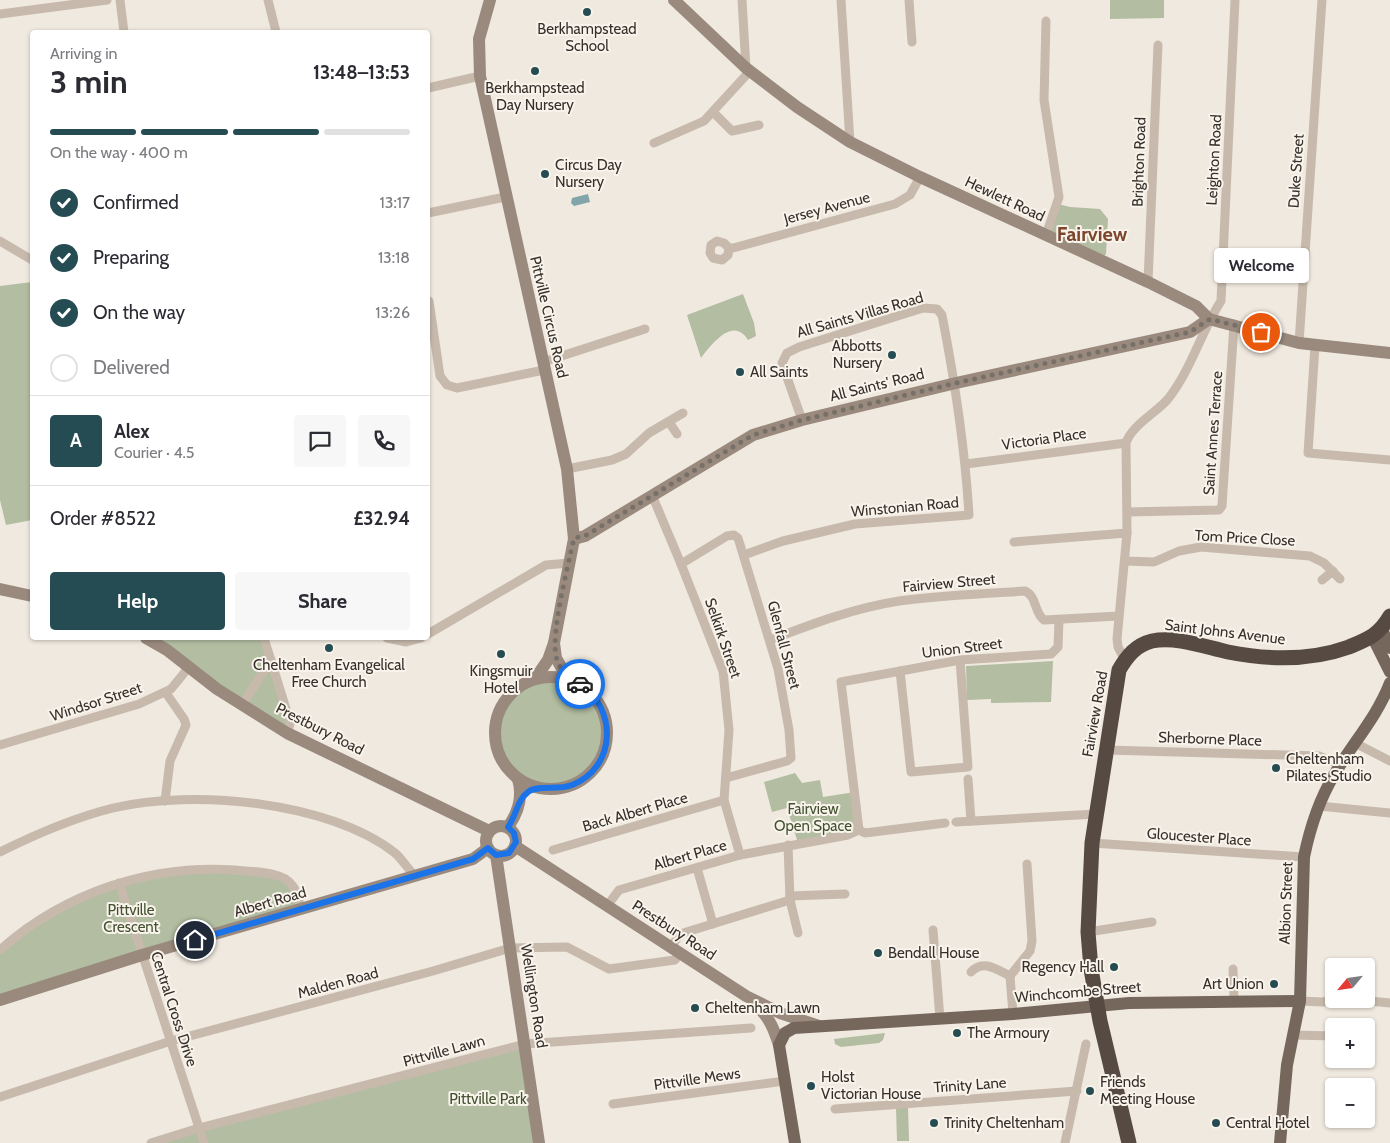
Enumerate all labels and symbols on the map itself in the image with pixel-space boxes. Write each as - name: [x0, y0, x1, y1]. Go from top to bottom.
- marker: Berkhampstead School: [581, 6, 593, 18]
- place label: Berkhampstead School: [537, 20, 637, 55]
- marker: Berkhampstead Day Nursery: [529, 65, 541, 77]
- place label: Berkhampstead Day Nursery: [485, 79, 585, 114]
- street label: Leighton Road: [1203, 114, 1225, 206]
- street label: Brighton Road: [1128, 117, 1150, 207]
- street label: Duke Street: [1284, 133, 1308, 209]
- place label: Circus Day Nursery: [555, 156, 622, 191]
- marker: Circus Day Nursery: [539, 168, 551, 180]
- street label: Hewlett Road: [962, 173, 1048, 225]
- street label: Jersey Avenue: [781, 188, 872, 228]
- district label: Fairview: [1057, 222, 1128, 246]
- callout: Welcome: [1214, 247, 1308, 282]
- street label: Pittville Circus Road: [526, 254, 572, 380]
- street label: All Saints Villas Road: [795, 288, 925, 342]
- pin: [1240, 311, 1282, 353]
- place label: Abbotts Nursery: [832, 337, 882, 372]
- marker: Abbotts Nursery: [886, 349, 898, 361]
- place label: All Saints: [750, 363, 808, 381]
- street label: All Saints' Road: [828, 365, 926, 405]
- marker: All Saints: [734, 366, 746, 378]
- street label: Saint Annes Terrace: [1200, 370, 1226, 496]
- street label: Victoria Place: [1001, 424, 1088, 454]
- street label: Winstonian Road: [850, 493, 960, 521]
- street label: Tom Price Close: [1194, 526, 1296, 550]
- street label: Fairview Street: [902, 570, 996, 596]
- street label: Selkirk Street: [701, 596, 745, 680]
- street label: Glenfall Street: [764, 599, 804, 691]
- street label: Saint Johns Avenue: [1164, 616, 1287, 648]
- street label: Union Street: [921, 634, 1003, 662]
- marker: Cheltenham Evangelical Free Church: [323, 642, 335, 654]
- marker: Kingsmuir Hotel: [495, 648, 507, 660]
- place label: Cheltenham Evangelical Free Church: [253, 656, 405, 691]
- courier: [555, 659, 605, 709]
- place label: Kingsmuir Hotel: [469, 662, 533, 697]
- street label: Fairview Road: [1079, 670, 1111, 758]
- street label: Windsor Street: [48, 679, 144, 725]
- street label: Prestbury Road: [273, 699, 367, 759]
- street label: Sherborne Place: [1158, 728, 1262, 750]
- place label: Cheltenham Pilates Studio: [1286, 750, 1372, 785]
- marker: Cheltenham Pilates Studio: [1270, 762, 1282, 774]
- street label: Back Albert Place: [580, 788, 690, 836]
- park label: Fairview Open Space: [774, 800, 852, 835]
- street label: Gloucester Place: [1146, 824, 1252, 850]
- street label: Albert Place: [651, 836, 729, 874]
- street label: Albion Street: [1276, 861, 1296, 945]
- street label: Albert Road: [232, 883, 308, 921]
- street label: Prestbury Road: [629, 896, 719, 964]
- park label: Pittville Crescent: [103, 901, 159, 936]
- pin: [174, 919, 216, 961]
- street label: Wellington Road: [517, 943, 551, 1049]
- place label: Bendall House: [888, 944, 980, 962]
- marker: Bendall House: [872, 947, 884, 959]
- street label: Central Cross Drive: [147, 949, 201, 1069]
- place label: Regency Hall: [1022, 958, 1104, 976]
- north arrow: [1325, 958, 1375, 1008]
- marker: Regency Hall: [1108, 961, 1120, 973]
- street label: Malden Road: [296, 964, 380, 1002]
- place label: Art Union: [1203, 975, 1264, 993]
- street label: Winchcombe Street: [1014, 978, 1142, 1006]
- marker: Art Union: [1268, 978, 1280, 990]
- place label: Cheltenham Lawn: [705, 999, 820, 1017]
- marker: Cheltenham Lawn: [689, 1002, 701, 1014]
- place label: The Armoury: [967, 1024, 1050, 1042]
- marker: The Armoury: [951, 1027, 963, 1039]
- street label: Pittville Lawn: [401, 1031, 487, 1071]
- street label: Pittville Mews: [653, 1064, 741, 1094]
- place label: Holst Victorian House: [821, 1068, 922, 1103]
- street label: Trinity Lane: [933, 1073, 1007, 1097]
- place label: Friends Meeting House: [1100, 1073, 1196, 1108]
- marker: Holst Victorian House: [805, 1080, 817, 1092]
- marker: Friends Meeting House: [1084, 1085, 1096, 1097]
- park label: Pittville Park: [449, 1090, 527, 1108]
- place label: Trinity Cheltenham: [944, 1114, 1064, 1132]
- place label: Central Hotel: [1226, 1114, 1310, 1132]
- marker: Trinity Cheltenham: [928, 1117, 940, 1129]
- marker: Central Hotel: [1210, 1117, 1222, 1129]

